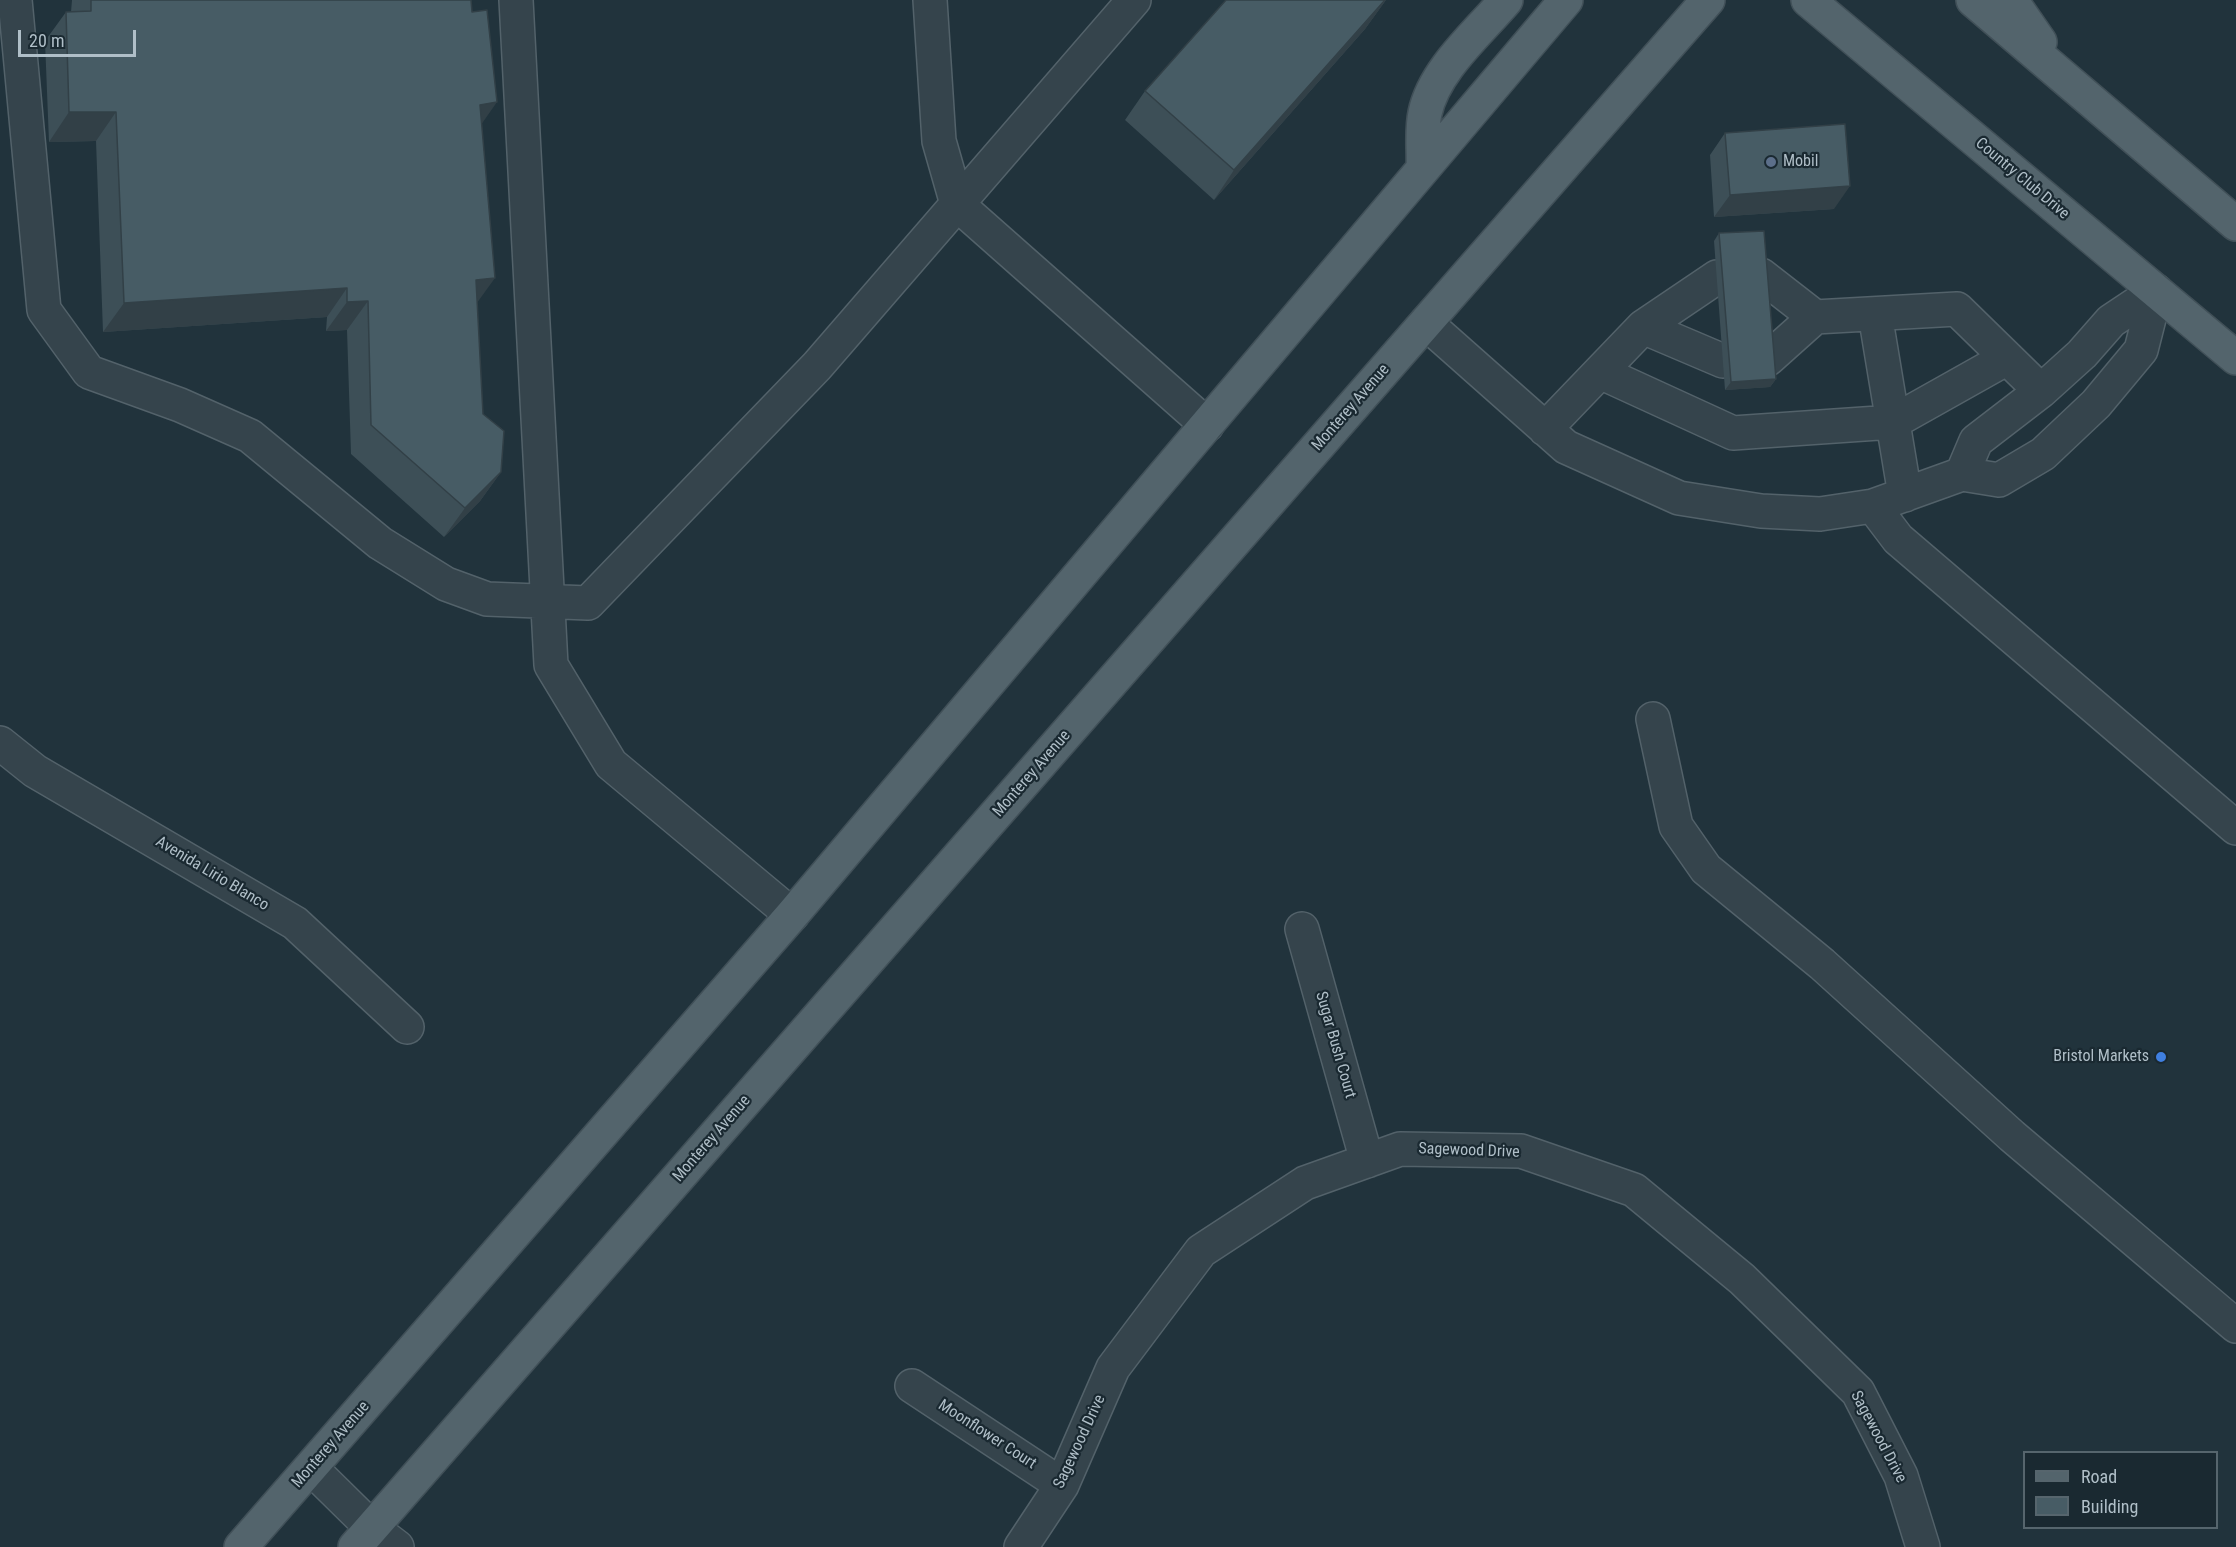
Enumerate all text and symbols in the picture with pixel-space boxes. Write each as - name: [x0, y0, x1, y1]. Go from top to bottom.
- scale bar: [21, 18, 140, 56]
- text: 20 m: [29, 30, 64, 51]
- street label: Country Club Drive: [1971, 134, 2073, 224]
- place label: Mobil: [1783, 152, 1818, 172]
- marker: Mobil: [1764, 155, 1778, 169]
- street label: Monterey Avenue: [1308, 361, 1394, 455]
- street label: Monterey Avenue: [989, 727, 1075, 821]
- street label: Avenida Lirio Blanco: [152, 833, 272, 915]
- street label: Sugar Bush Court: [1311, 989, 1359, 1101]
- place label: Bristol Markets: [2053, 1047, 2149, 1067]
- marker: Bristol Markets: [2154, 1050, 2168, 1064]
- street label: Monterey Avenue: [669, 1092, 755, 1186]
- street label: Sagewood Drive: [1418, 1140, 1520, 1162]
- street label: Sagewood Drive: [1846, 1388, 1910, 1486]
- street label: Sagewood Drive: [1050, 1392, 1110, 1492]
- street label: Moonflower Court: [934, 1396, 1040, 1474]
- street label: Monterey Avenue: [288, 1398, 374, 1492]
- legend: [2023, 1451, 2218, 1529]
- text: Road: [2081, 1466, 2117, 1487]
- text: Building: [2081, 1496, 2138, 1517]

